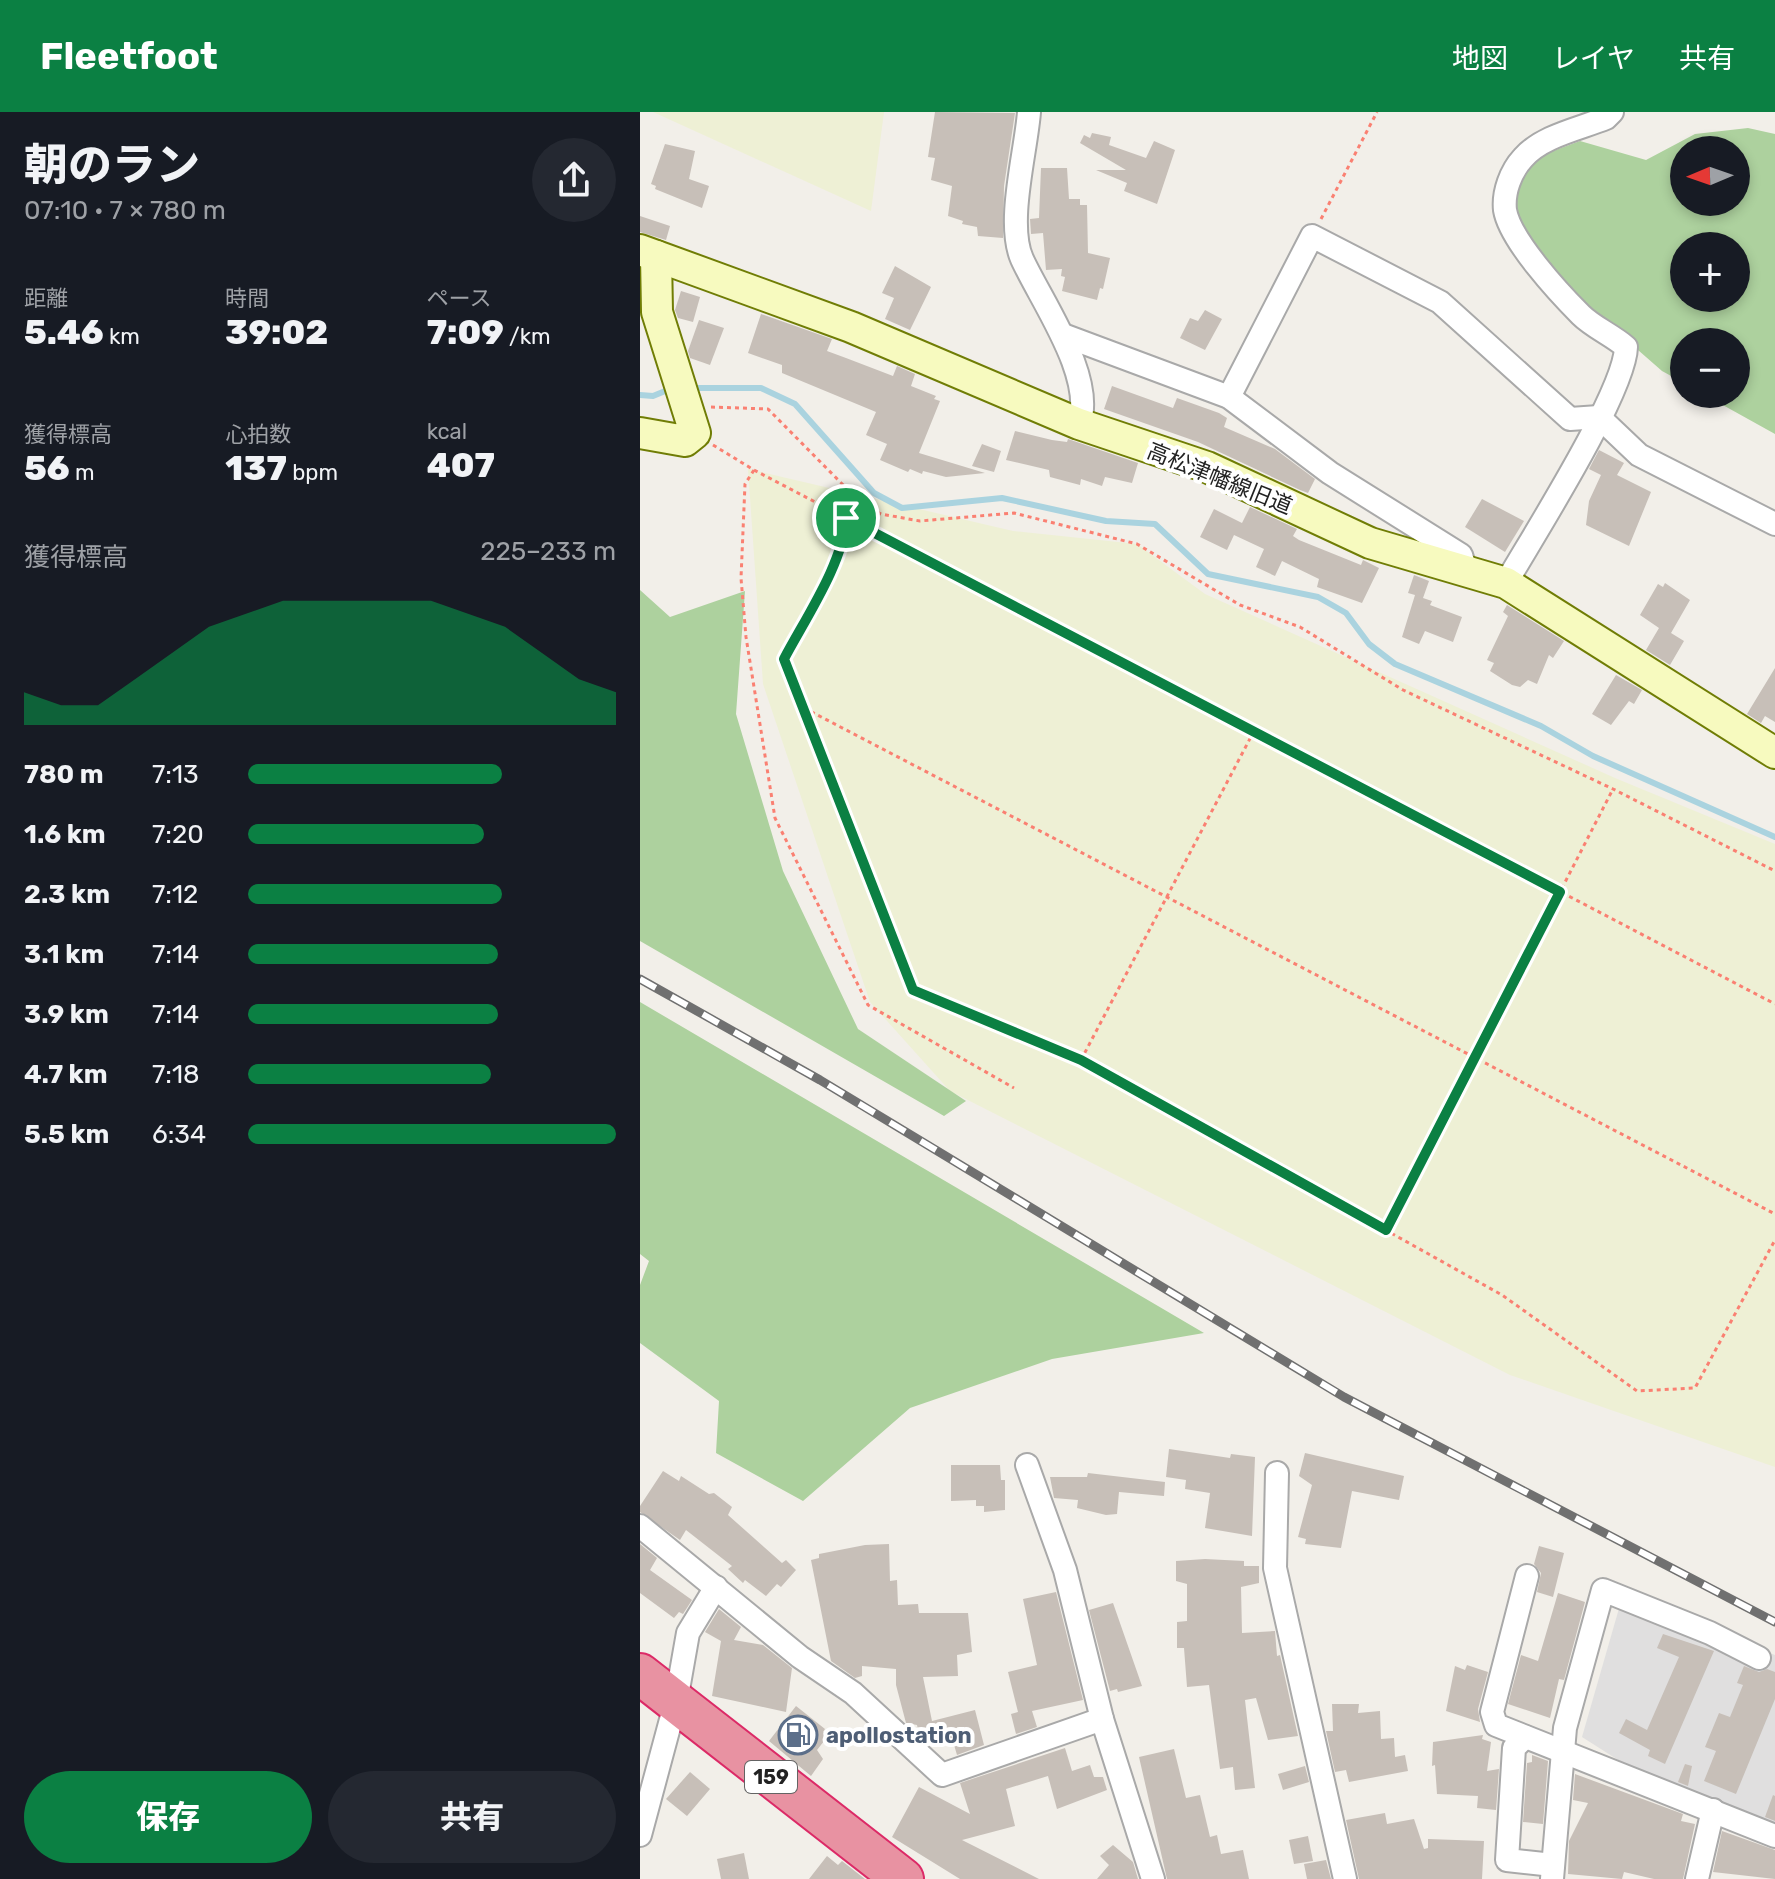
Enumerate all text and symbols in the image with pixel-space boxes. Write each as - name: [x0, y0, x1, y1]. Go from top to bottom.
- text: Fleetfoot: [40, 33, 218, 79]
- text: 地図: [1452, 42, 1508, 75]
- text: レイヤ: [1552, 42, 1635, 75]
- text: 共有: [1679, 42, 1735, 75]
- north arrow: [1670, 136, 1750, 216]
- map controls: [1670, 136, 1750, 408]
- button: share: [532, 138, 616, 222]
- text: 朝のラン: [24, 139, 200, 191]
- text: 07:10 · 7 × 780 m: [24, 195, 226, 226]
- button: +: [1670, 232, 1750, 312]
- text: 距離: [24, 285, 68, 312]
- text: 時間: [225, 285, 269, 312]
- text: ペース: [427, 285, 492, 312]
- text: 5.46: [24, 312, 104, 353]
- text: 39:02: [225, 312, 328, 353]
- text: 7:09: [427, 312, 504, 353]
- text: km: [104, 323, 140, 350]
- text: /km: [504, 323, 551, 350]
- button: −: [1670, 328, 1750, 408]
- text: kcal: [427, 418, 467, 445]
- text: 獲得標高: [24, 421, 112, 448]
- text: 心拍数: [225, 421, 291, 448]
- street label: 高松津幡線旧道: [1143, 437, 1296, 520]
- text: 407: [427, 445, 495, 486]
- text: 56: [24, 448, 70, 489]
- text: 137: [225, 448, 287, 489]
- text: m: [70, 459, 94, 486]
- text: bpm: [287, 459, 338, 486]
- pin: [812, 484, 880, 552]
- icon: arrive: [824, 496, 868, 540]
- text: 225–233 m: [480, 536, 616, 567]
- text: 獲得標高: [24, 542, 128, 573]
- text: 780 m: [24, 759, 104, 790]
- text: 7:13: [152, 759, 199, 790]
- text: 1.6 km: [24, 819, 106, 850]
- text: 7:20: [152, 819, 204, 850]
- text: 2.3 km: [24, 879, 110, 910]
- text: 7:12: [152, 879, 198, 910]
- text: 3.1 km: [24, 939, 104, 970]
- text: 7:14: [152, 939, 199, 970]
- text: 3.9 km: [24, 999, 109, 1030]
- text: 7:14: [152, 999, 199, 1030]
- text: 4.7 km: [24, 1059, 108, 1090]
- text: 7:18: [152, 1059, 200, 1090]
- text: 5.5 km: [24, 1119, 109, 1150]
- text: 6:34: [152, 1119, 206, 1150]
- fuel station icon: apollostation: [777, 1714, 819, 1756]
- place label: apollostation: [826, 1722, 972, 1749]
- road number: 159: [745, 1761, 797, 1793]
- button: 保存: [24, 1771, 312, 1863]
- button: 共有: [328, 1771, 616, 1863]

